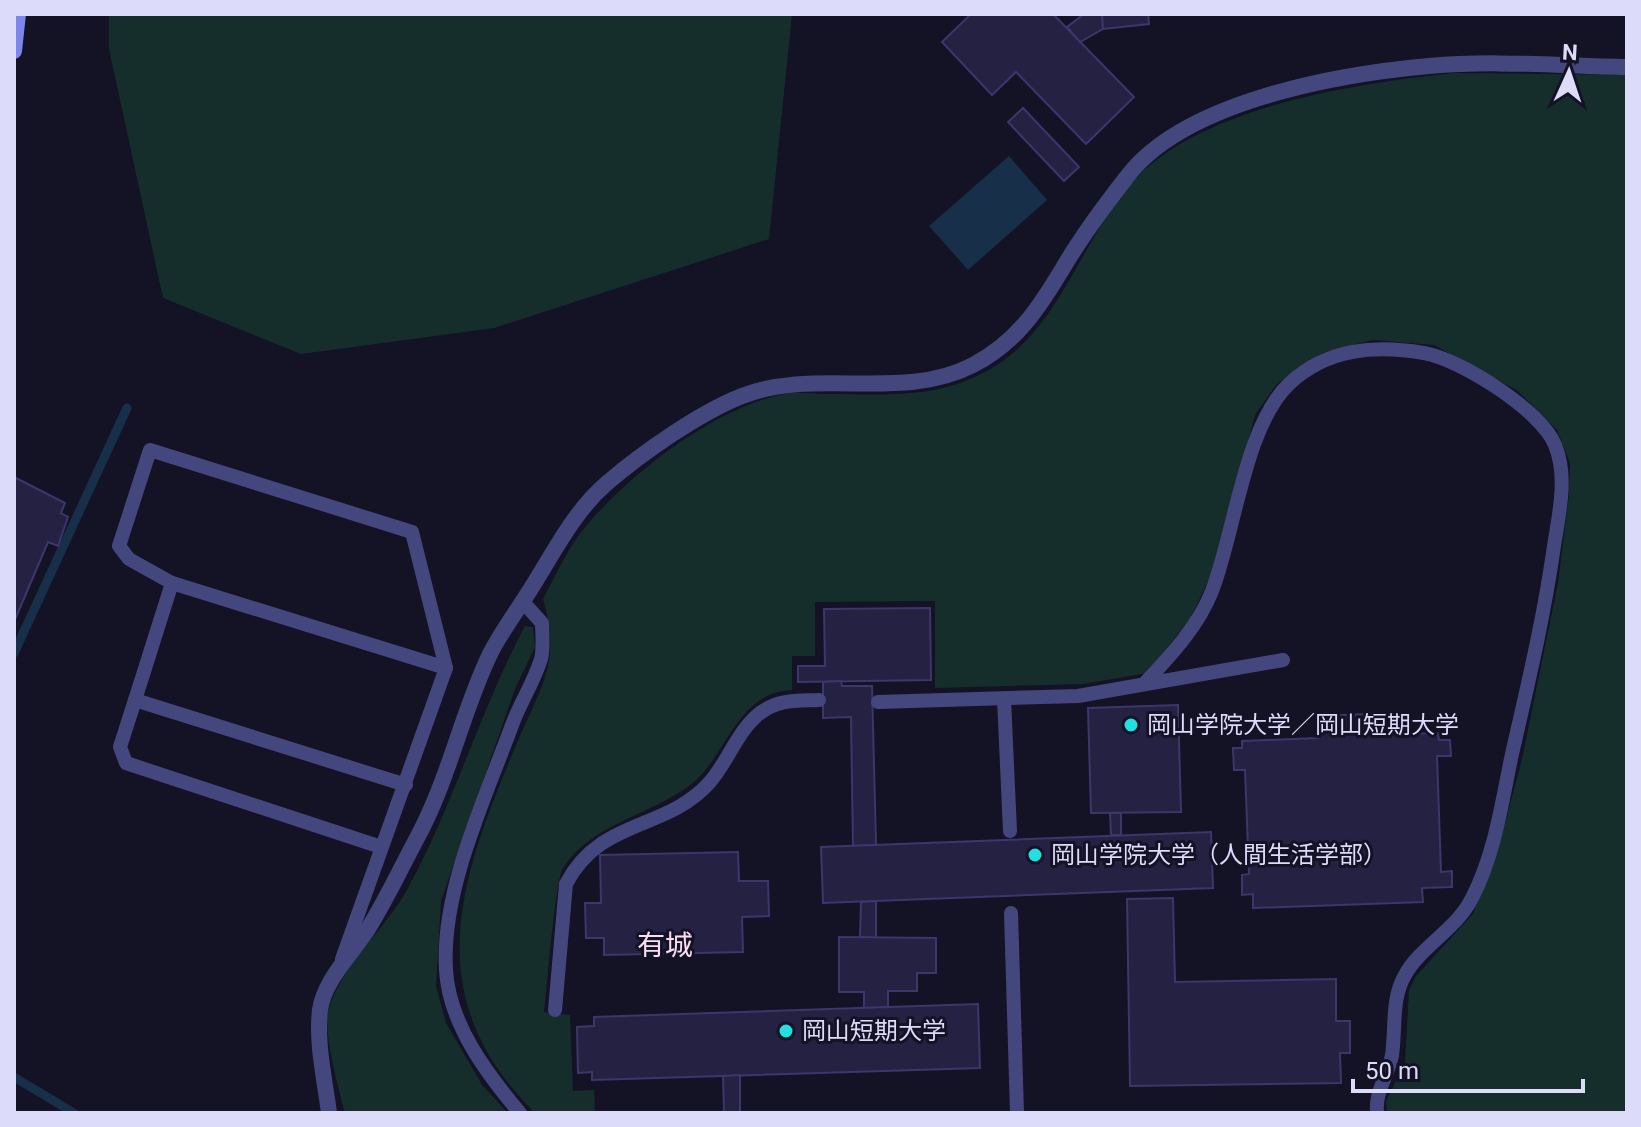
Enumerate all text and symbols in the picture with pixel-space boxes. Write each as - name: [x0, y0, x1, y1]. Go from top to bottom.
- north arrow: [1529, 32, 1609, 112]
- text: N: [1562, 40, 1578, 65]
- place label: 岡山学院大学／岡山短期大学: [1147, 711, 1459, 739]
- marker: 岡山学院大学／岡山短期大学: [1122, 716, 1140, 734]
- place label: 岡山学院大学（人間生活学部）: [1051, 841, 1387, 869]
- marker: 岡山学院大学（人間生活学部）: [1026, 846, 1044, 864]
- district label: 有城: [637, 929, 693, 962]
- place label: 岡山短期大学: [802, 1017, 946, 1045]
- marker: 岡山短期大学: [777, 1022, 795, 1040]
- scale bar: [1353, 1043, 1583, 1093]
- text: 50 m: [1365, 1057, 1419, 1085]

